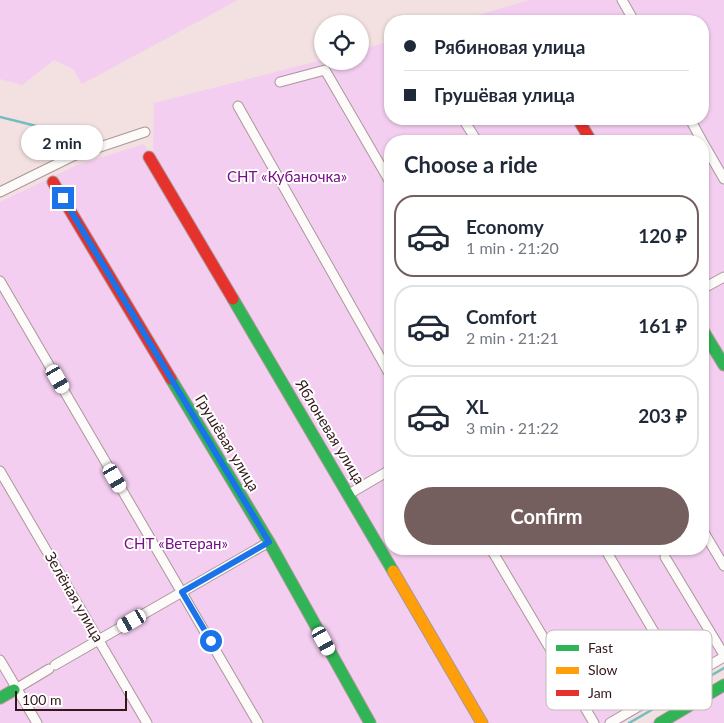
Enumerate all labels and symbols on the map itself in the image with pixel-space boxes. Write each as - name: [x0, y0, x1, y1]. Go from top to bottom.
- callout: 2 min: [22, 126, 104, 160]
- park label: СНТ «Кубаночка»: [227, 167, 347, 185]
- route end: [52, 187, 74, 209]
- car: [44, 362, 71, 396]
- street label: Яблоневая улица: [292, 375, 369, 487]
- street label: Грушёвая улица: [192, 391, 264, 494]
- car: [101, 461, 128, 495]
- park label: СНТ «Ветеран»: [124, 534, 228, 552]
- street label: Зелёная улица: [42, 548, 108, 645]
- car: [115, 607, 148, 635]
- car: [310, 624, 337, 658]
- route start: [200, 630, 222, 652]
- legend: [546, 630, 712, 710]
- text: Fast: [588, 639, 613, 656]
- text: Slow: [588, 661, 618, 678]
- text: Jam: [588, 684, 612, 701]
- scale bar: [15, 688, 128, 711]

